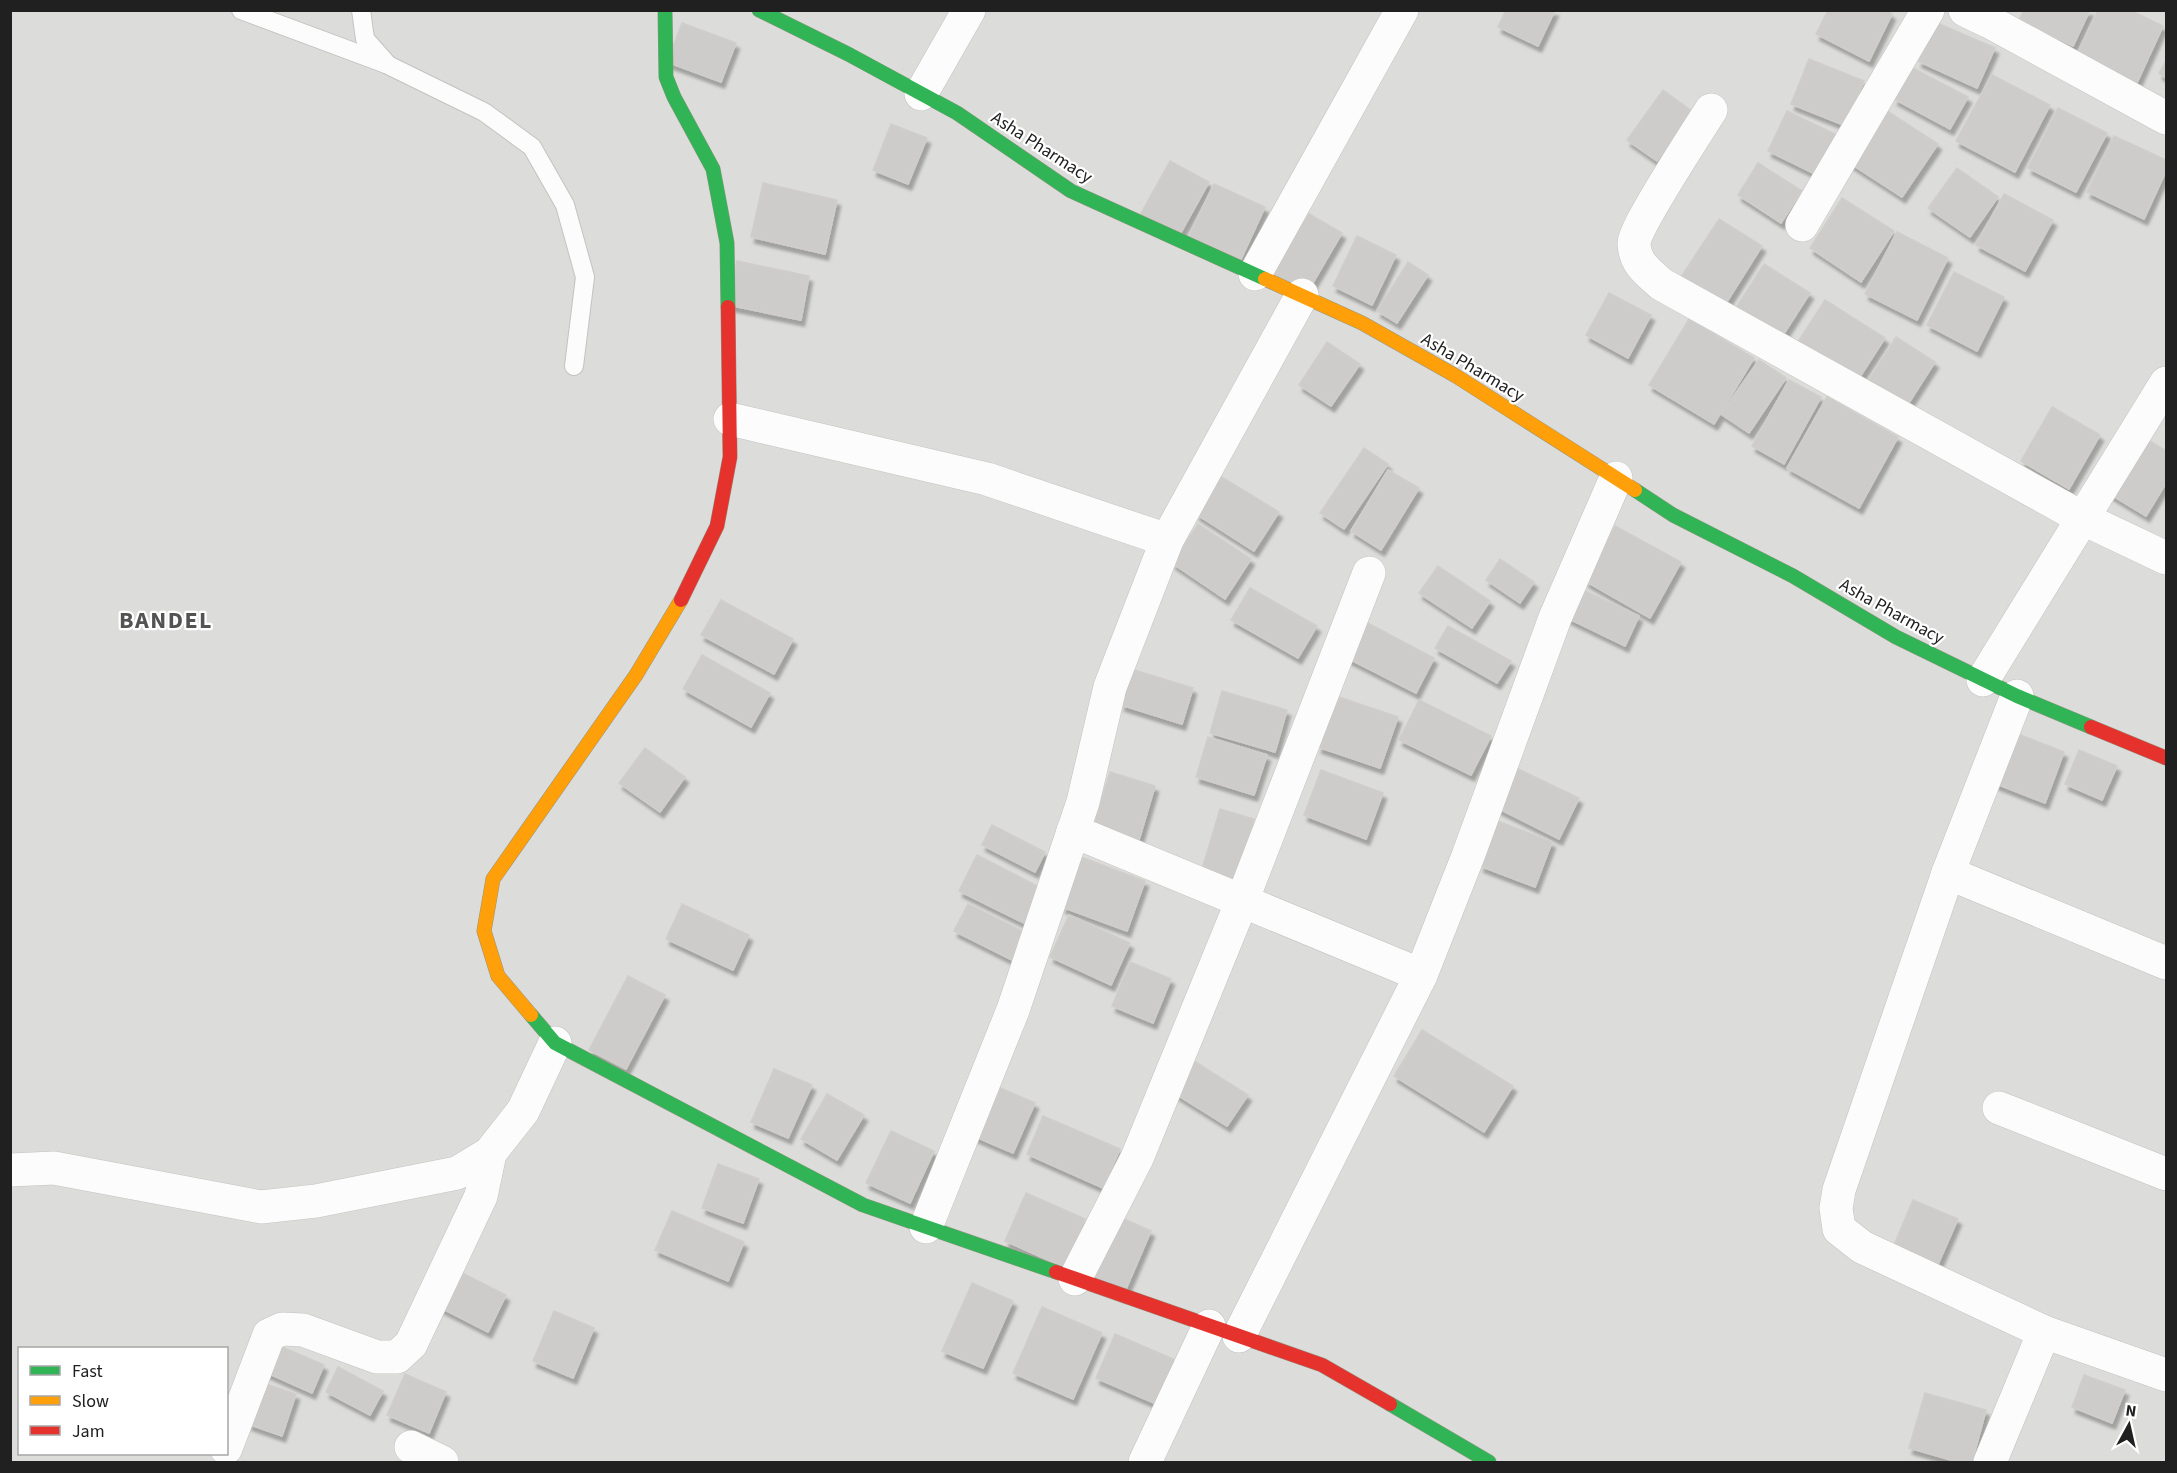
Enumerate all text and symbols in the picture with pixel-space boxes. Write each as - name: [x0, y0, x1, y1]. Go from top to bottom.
- street label: Asha Pharmacy: [986, 105, 1098, 190]
- street label: Asha Pharmacy: [1416, 327, 1529, 408]
- street label: Asha Pharmacy: [1835, 572, 1949, 651]
- district label: BANDEL: [119, 603, 213, 638]
- legend: [18, 1347, 228, 1455]
- text: Fast: [72, 1359, 103, 1384]
- text: Slow: [72, 1389, 109, 1414]
- north arrow: [2099, 1395, 2159, 1455]
- text: N: [2124, 1400, 2138, 1423]
- text: Jam: [72, 1419, 105, 1444]

